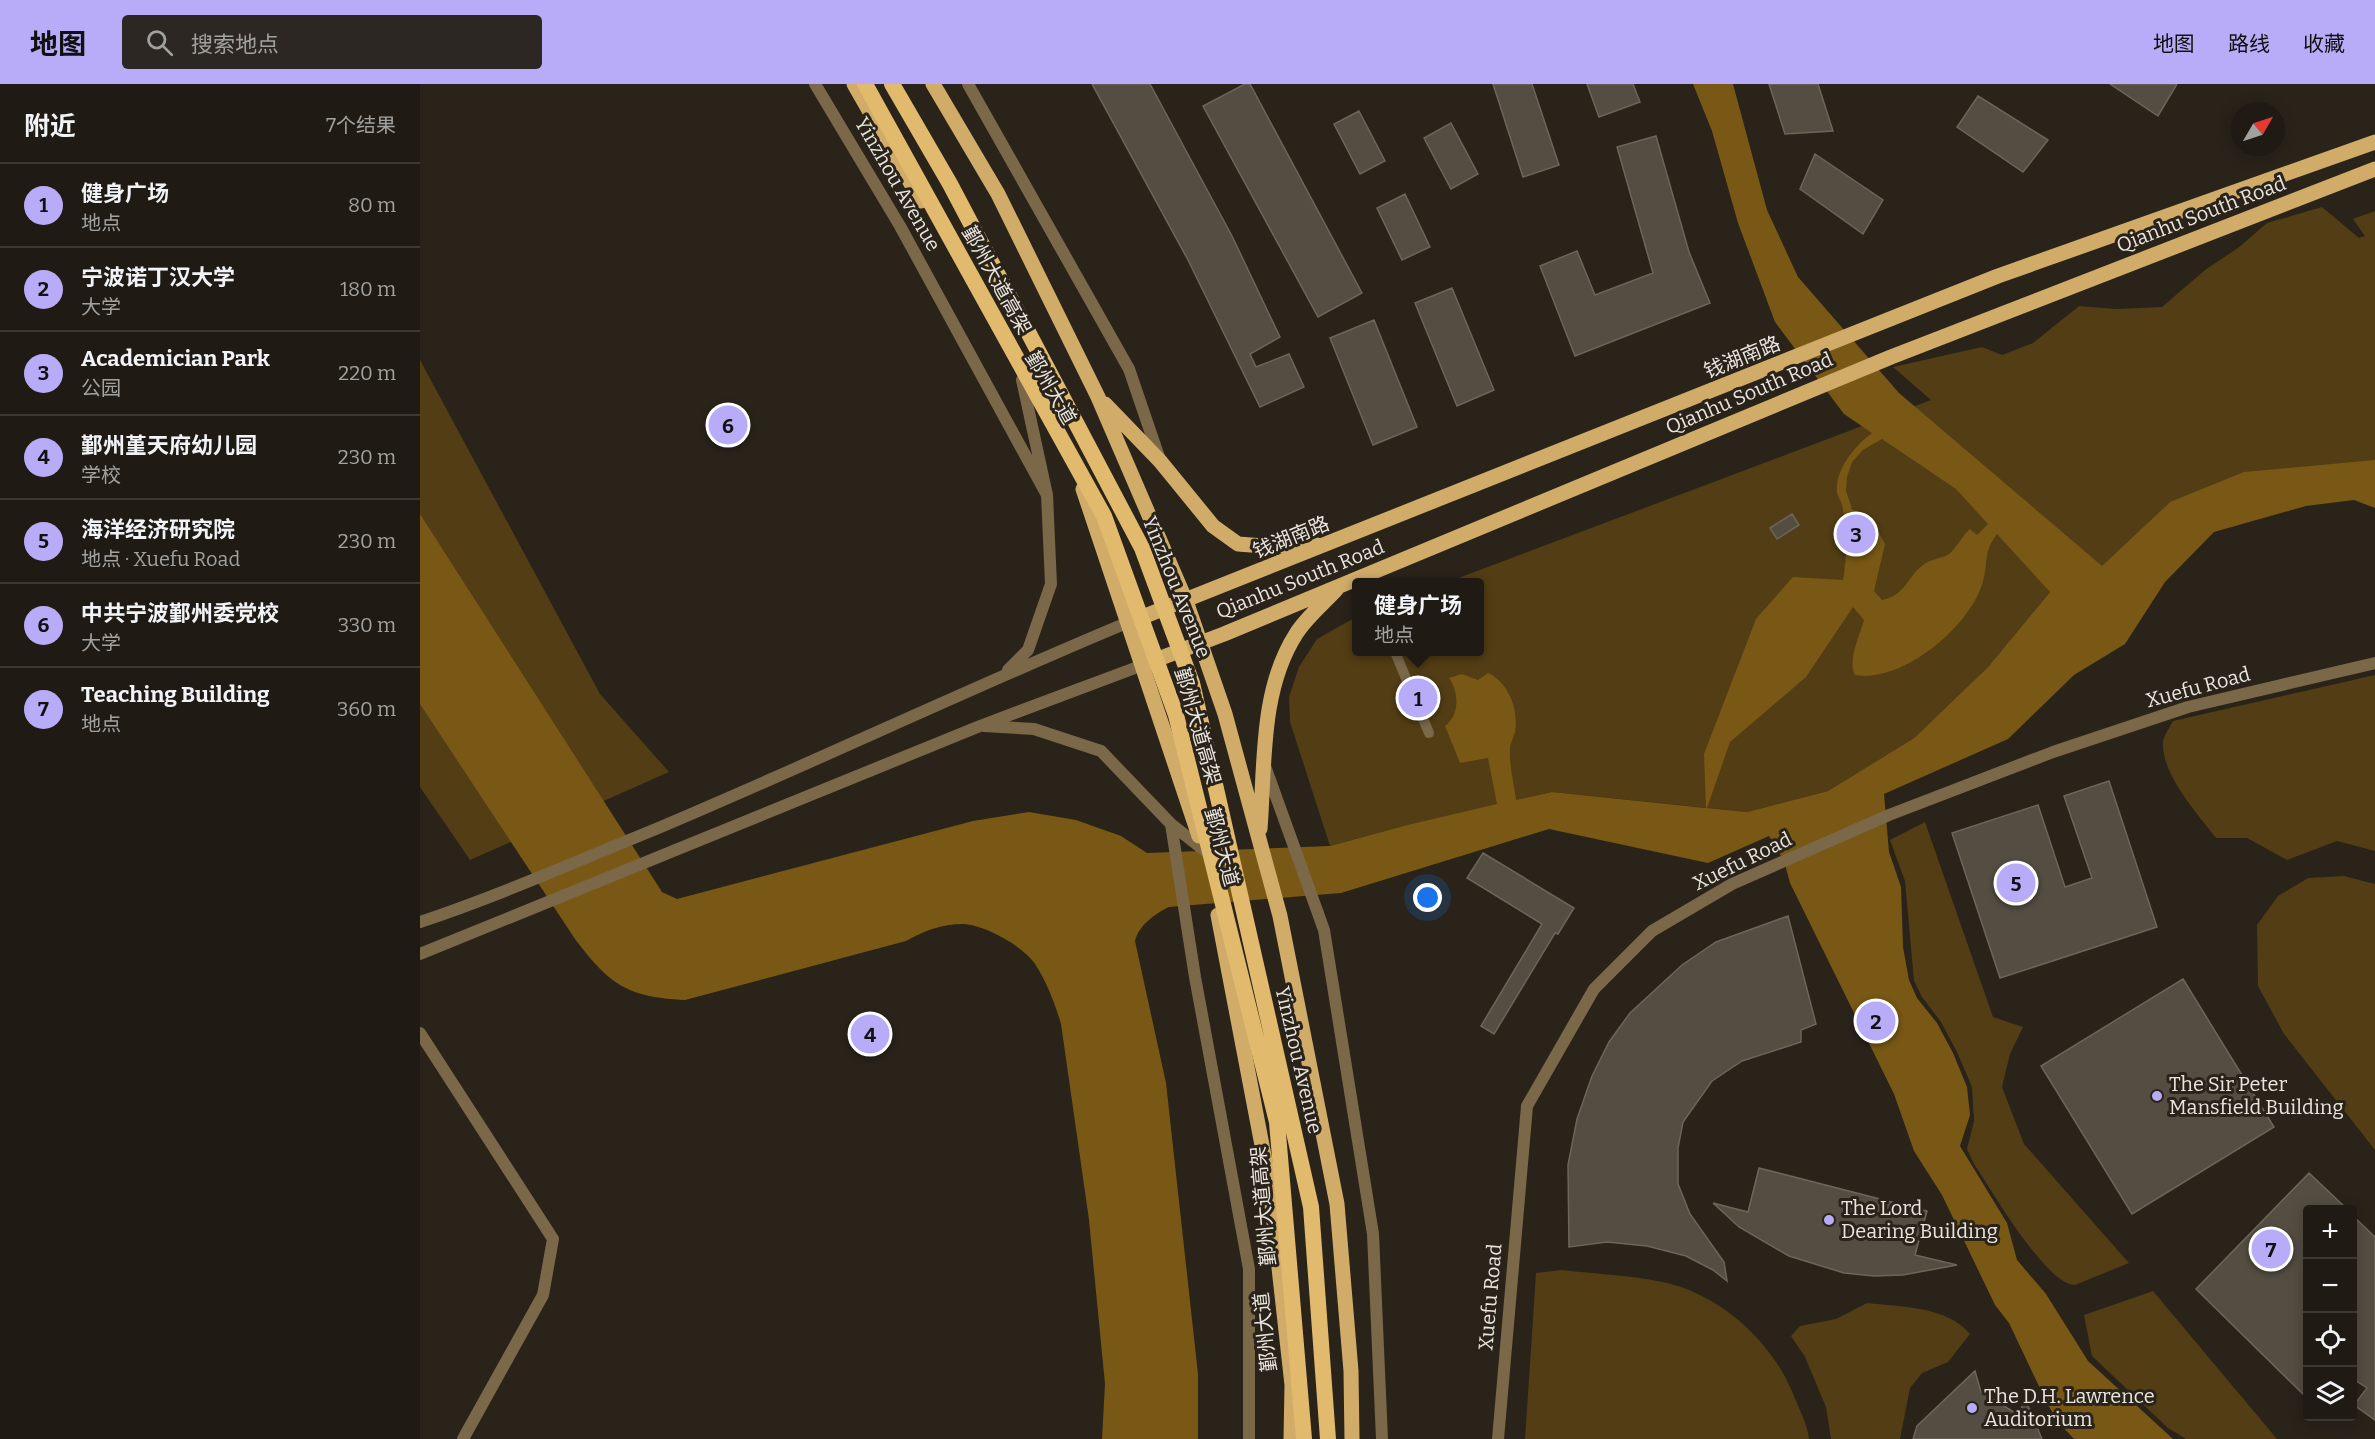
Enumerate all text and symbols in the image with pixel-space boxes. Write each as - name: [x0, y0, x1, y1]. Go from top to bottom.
- search box: [122, 15, 542, 69]
- icon: search: [143, 26, 176, 59]
- text: 地图: [30, 28, 86, 61]
- text: 搜索地点: [191, 31, 279, 58]
- text: 地图: [2153, 31, 2195, 57]
- text: 路线: [2228, 31, 2270, 57]
- text: 收藏: [2303, 31, 2345, 57]
- north arrow: [2231, 102, 2285, 156]
- text: 附近: [24, 111, 76, 142]
- text: 7个结果: [326, 113, 396, 137]
- street label: Yinzhou Avenue: [850, 113, 946, 255]
- street label: Qianhu South Road: [2113, 171, 2289, 257]
- text: 健身广场: [81, 180, 169, 207]
- text: 1: [39, 193, 48, 217]
- text: 80 m: [348, 193, 396, 217]
- text: 地点: [81, 211, 121, 235]
- street label: 鄞州大道高架: [957, 222, 1037, 338]
- text: 宁波诺丁汉大学: [81, 264, 235, 291]
- text: 2: [38, 277, 49, 301]
- text: 180 m: [340, 277, 396, 301]
- text: 大学: [81, 295, 121, 319]
- street label: 钱湖南路: [1700, 331, 1784, 383]
- text: Academician Park: [81, 345, 270, 372]
- street label: 鄞州大道: [1021, 347, 1081, 429]
- street label: Qianhu South Road: [1662, 347, 1836, 439]
- text: 3: [38, 361, 49, 385]
- text: 220 m: [338, 361, 396, 385]
- text: 公园: [81, 376, 121, 400]
- pin: 6: [708, 402, 748, 448]
- text: 鄞州堇天府幼儿园: [81, 432, 257, 459]
- text: 4: [37, 445, 50, 469]
- text: 230 m: [338, 445, 396, 469]
- text: 学校: [81, 463, 121, 487]
- street label: 钱湖南路: [1249, 511, 1333, 563]
- pin: 3: [1836, 512, 1876, 556]
- street label: Yinzhou Avenue: [1138, 513, 1216, 661]
- text: 海洋经济研究院: [81, 516, 235, 543]
- text: 5: [38, 529, 49, 553]
- text: 230 m: [338, 529, 396, 553]
- street label: Qianhu South Road: [1212, 534, 1388, 624]
- text: 地点 · Xuefu Road: [81, 547, 240, 571]
- popup: [1352, 578, 1484, 656]
- text: 健身广场: [1374, 592, 1462, 619]
- text: 中共宁波鄞州委党校: [81, 600, 279, 627]
- text: 6: [38, 613, 49, 637]
- text: 330 m: [338, 613, 396, 637]
- text: 地点: [1374, 623, 1414, 647]
- text: 大学: [81, 631, 121, 655]
- street label: Xuefu Road: [2143, 662, 2253, 712]
- street label: 鄞州大道高架: [1170, 665, 1226, 787]
- pin: 1: [1398, 676, 1438, 720]
- text: Teaching Building: [81, 681, 270, 708]
- text: 7: [38, 697, 49, 721]
- text: 360 m: [337, 697, 396, 721]
- text: 地点: [81, 712, 121, 736]
- street label: 鄞州大道: [1200, 805, 1244, 889]
- street label: Xuefu Road: [1689, 827, 1796, 895]
- pin: 5: [1996, 860, 2036, 906]
- your location: [1413, 883, 1442, 912]
- street label: Yinzhou Avenue: [1270, 984, 1328, 1136]
- pin: 2: [1856, 998, 1896, 1044]
- pin: 4: [850, 1012, 890, 1056]
- place label: The Sir Peter Mansfield Building: [2169, 1072, 2344, 1119]
- marker: The Sir Peter Mansfield Building: [2150, 1089, 2164, 1103]
- street label: 鄞州大道高架: [1246, 1145, 1280, 1267]
- place label: The Lord Dearing Building: [1841, 1196, 1998, 1243]
- map controls: [2303, 1205, 2357, 1421]
- button: +: [2303, 1205, 2357, 1259]
- marker: The Lord Dearing Building: [1822, 1213, 1836, 1227]
- pin: 7: [2252, 1226, 2290, 1272]
- street label: Xuefu Road: [1473, 1242, 1507, 1351]
- button: −: [2303, 1259, 2357, 1313]
- street label: 鄞州大道: [1249, 1291, 1281, 1373]
- button: locate: [2303, 1313, 2357, 1367]
- button: layers: [2303, 1367, 2357, 1421]
- place label: The D.H. Lawrence Auditorium: [1984, 1384, 2155, 1431]
- marker: The D.H. Lawrence Auditorium: [1965, 1401, 1979, 1415]

